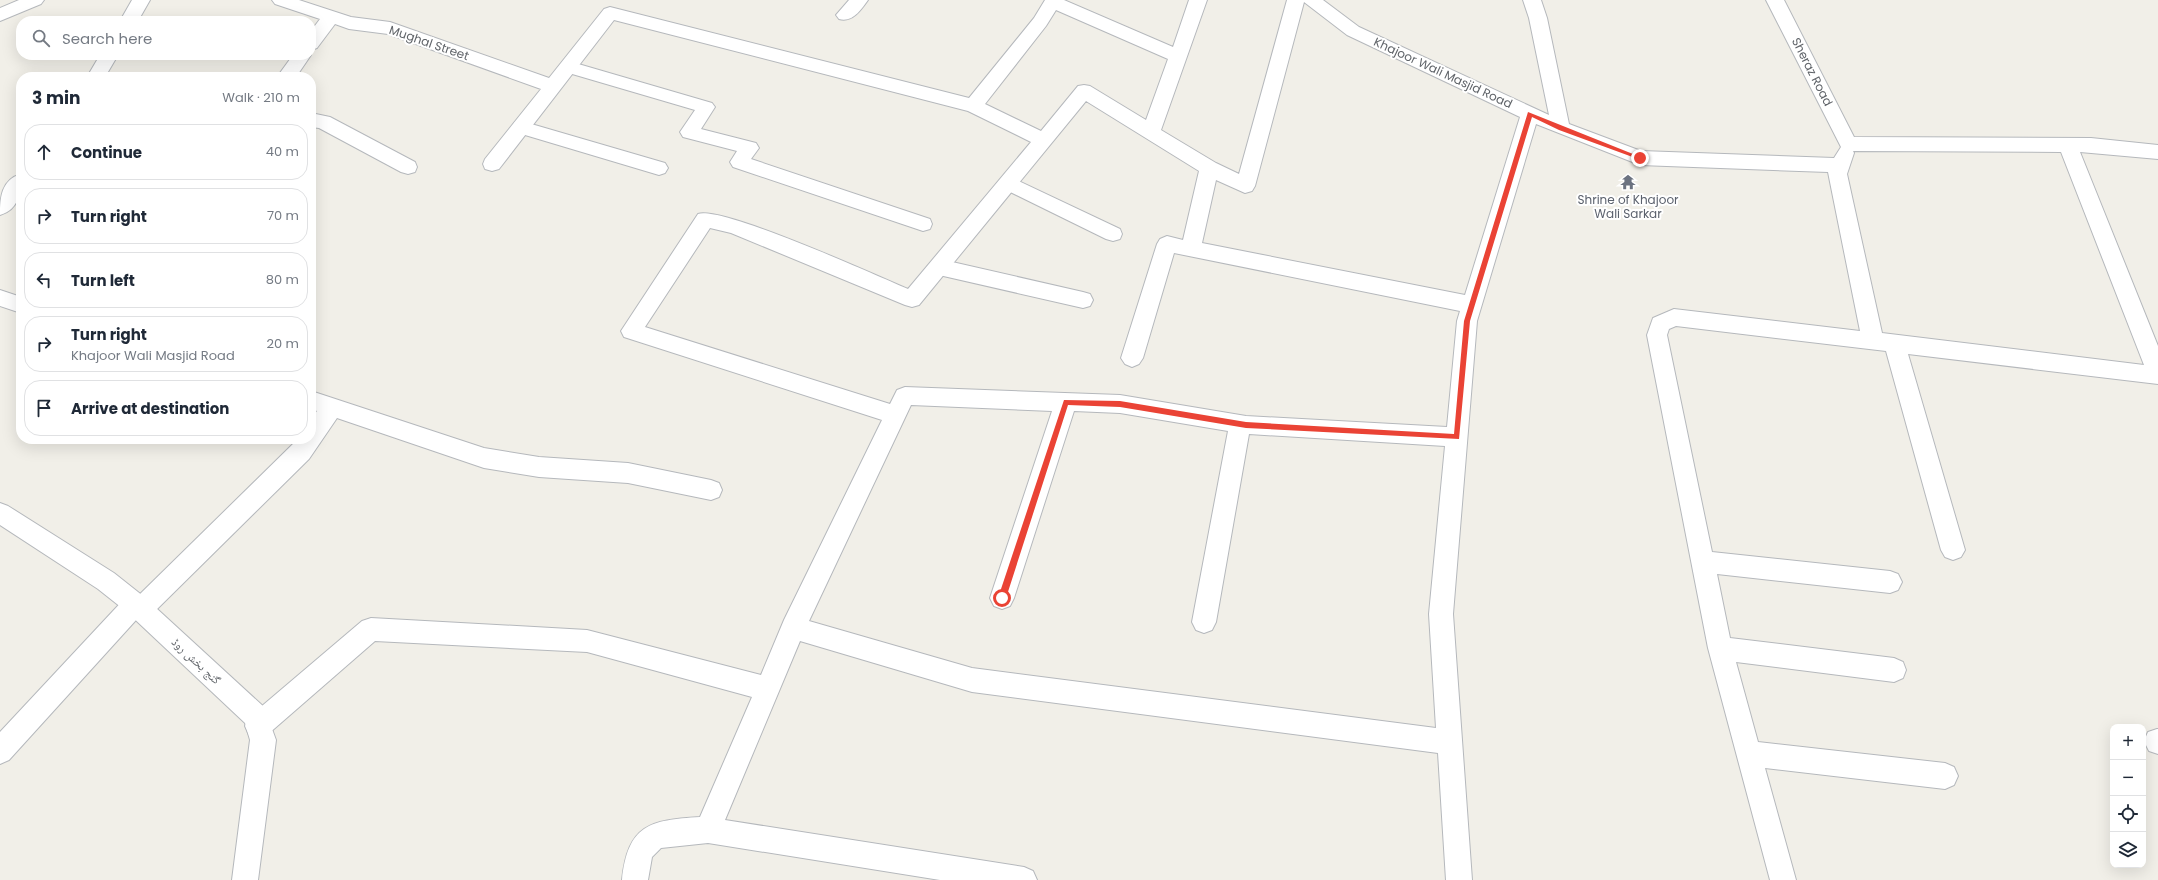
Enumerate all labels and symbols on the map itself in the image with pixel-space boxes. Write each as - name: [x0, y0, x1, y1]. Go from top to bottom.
- street label: Mughal Street: [387, 21, 471, 64]
- street label: Khajoor Wali Masjid Road: [1371, 33, 1515, 112]
- street label: Sheraz Road: [1788, 35, 1837, 109]
- route end: [1631, 149, 1649, 167]
- temple icon: Shrine of Khajoor Wali Sarkar: [1619, 173, 1637, 191]
- place label: Shrine of Khajoor Wali Sarkar: [1577, 191, 1679, 222]
- route start: [993, 589, 1011, 607]
- street label: گنج بخش روڈ: [168, 633, 225, 688]

